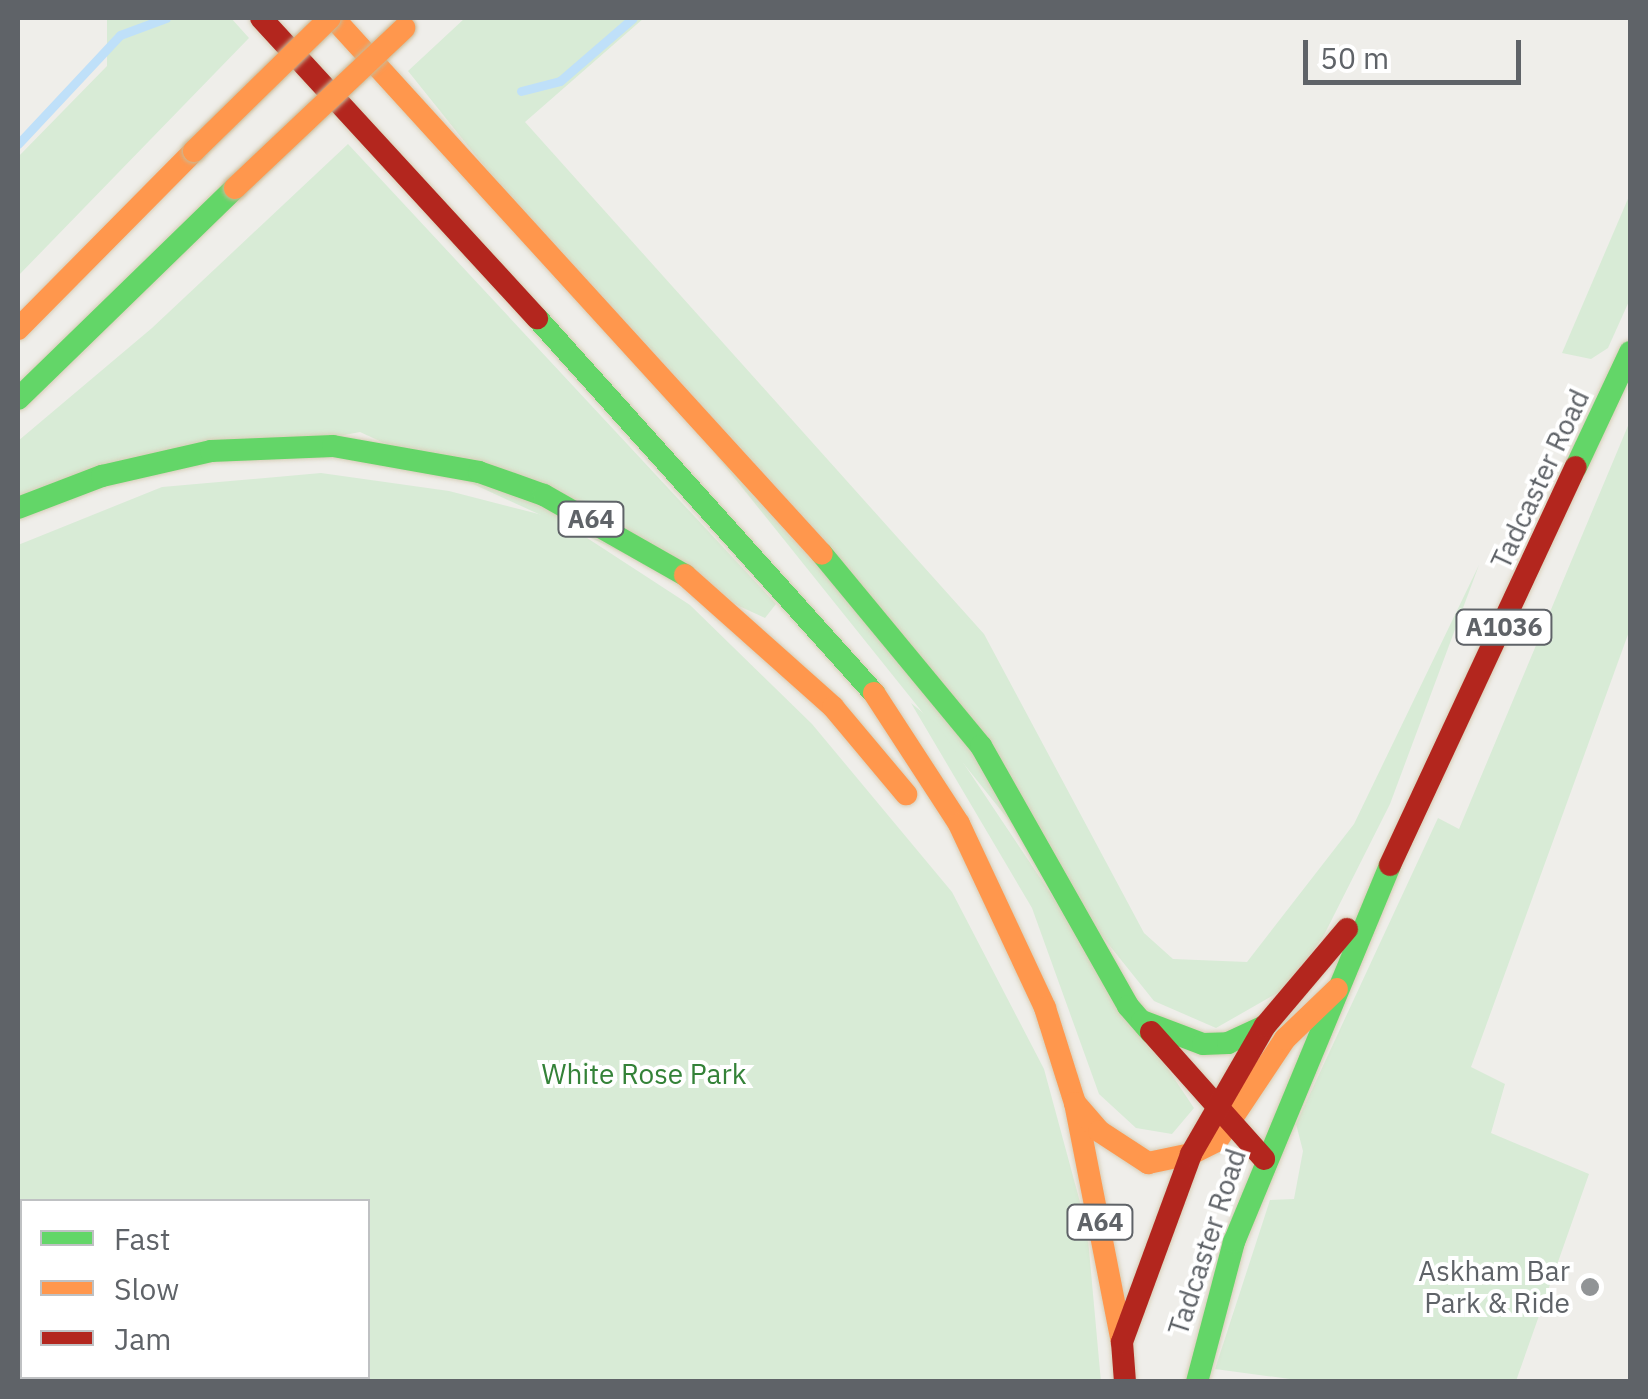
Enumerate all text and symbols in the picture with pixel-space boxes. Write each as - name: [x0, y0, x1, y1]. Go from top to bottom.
- scale bar: [1308, 20, 1526, 82]
- text: 50 m: [1320, 38, 1389, 77]
- street label: Tadcaster Road: [1484, 384, 1596, 574]
- road number: A64: [556, 499, 626, 539]
- road number: A1036: [1454, 607, 1554, 647]
- park label: White Rose Park: [541, 1057, 747, 1091]
- street label: Tadcaster Road: [1161, 1145, 1253, 1339]
- legend: [20, 1199, 370, 1379]
- road number: A64: [1065, 1202, 1135, 1242]
- text: Fast: [114, 1219, 171, 1258]
- place label: Askham Bar Park & Ride: [1418, 1254, 1570, 1320]
- text: Slow: [114, 1269, 179, 1308]
- marker: Askham Bar Park & Ride: [1579, 1276, 1601, 1298]
- text: Jam: [114, 1319, 172, 1358]

